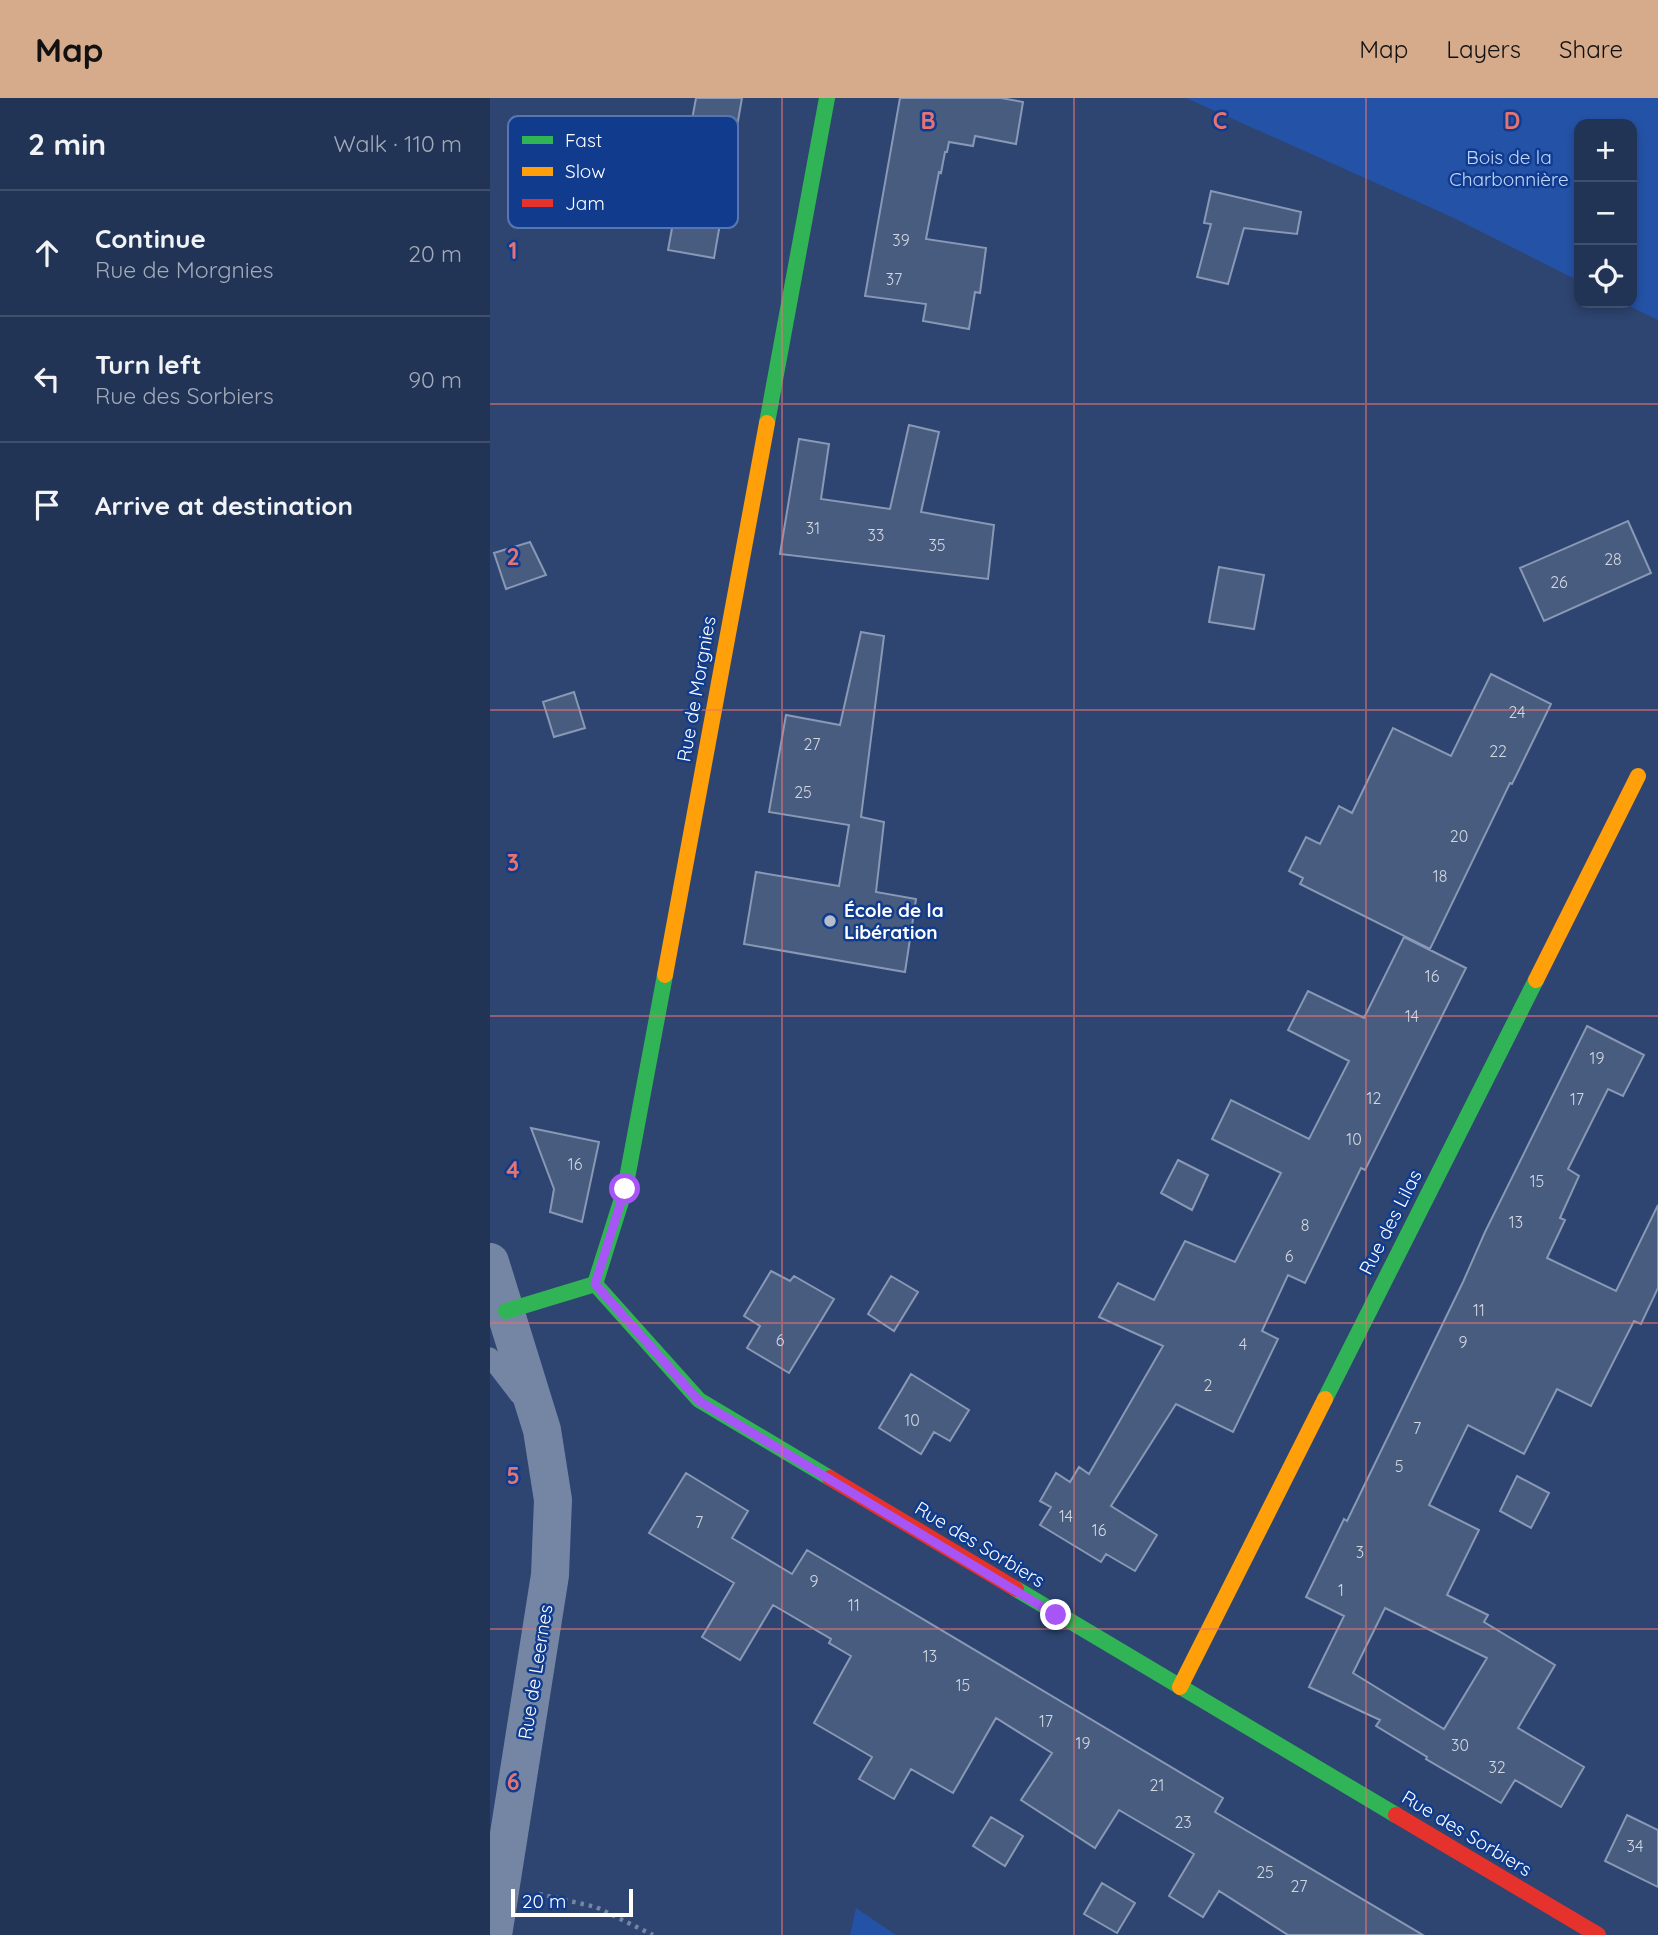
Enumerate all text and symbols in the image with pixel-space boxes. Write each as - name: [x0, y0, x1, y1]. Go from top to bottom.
- text: Map: [35, 29, 103, 70]
- text: Map: [1359, 34, 1408, 64]
- text: Layers: [1446, 34, 1521, 64]
- text: Share: [1559, 34, 1623, 64]
- text: B: [920, 106, 936, 135]
- text: C: [1213, 106, 1227, 135]
- text: D: [1504, 106, 1520, 135]
- legend: [508, 116, 738, 228]
- map controls: [1574, 119, 1637, 308]
- button: +: [1574, 119, 1637, 182]
- text: 2 min: [28, 125, 106, 163]
- text: Fast: [565, 128, 602, 152]
- text: Walk · 110 m: [333, 129, 462, 158]
- park label: Bois de la Charbonnière: [1449, 145, 1569, 191]
- text: Slow: [565, 159, 606, 183]
- button: −: [1574, 182, 1637, 245]
- text: Jam: [565, 191, 605, 215]
- text: Continue: [95, 222, 206, 255]
- house number: 39: [892, 230, 910, 250]
- icon: ahead: [28, 234, 66, 272]
- text: 1: [509, 236, 517, 265]
- text: 20 m: [408, 239, 462, 268]
- button: locate: [1574, 245, 1637, 308]
- text: Rue de Morgnies: [95, 255, 274, 284]
- house number: 37: [886, 269, 902, 289]
- text: Turn left: [95, 348, 202, 381]
- icon: left: [28, 360, 66, 398]
- text: 90 m: [408, 365, 462, 394]
- text: Rue des Sorbiers: [95, 381, 274, 410]
- icon: arrive: [28, 486, 66, 524]
- text: Arrive at destination: [95, 489, 353, 522]
- house number: 31: [806, 518, 820, 538]
- house number: 33: [868, 525, 884, 545]
- house number: 35: [928, 535, 946, 555]
- text: 2: [506, 542, 520, 571]
- house number: 28: [1604, 549, 1622, 569]
- house number: 26: [1550, 572, 1568, 592]
- street label: Rue de Morgnies: [671, 614, 721, 764]
- house number: 24: [1508, 702, 1526, 722]
- house number: 27: [804, 734, 820, 754]
- house number: 22: [1489, 741, 1507, 761]
- house number: 25: [794, 782, 812, 802]
- house number: 20: [1450, 826, 1468, 846]
- text: 3: [507, 848, 519, 877]
- house number: 18: [1433, 866, 1447, 886]
- place label: École de la Libération: [844, 898, 944, 944]
- marker: École de la Libération: [822, 913, 838, 929]
- house number: 16: [1425, 966, 1440, 986]
- house number: 14: [1405, 1006, 1419, 1026]
- house number: 19: [1590, 1048, 1604, 1068]
- house number: 12: [1367, 1088, 1382, 1108]
- house number: 17: [1570, 1089, 1584, 1109]
- house number: 10: [1346, 1129, 1362, 1149]
- house number: 16: [568, 1154, 583, 1174]
- text: 4: [506, 1155, 520, 1184]
- street label: Rue des Lilas: [1353, 1165, 1427, 1278]
- house number: 15: [1530, 1171, 1544, 1191]
- route start: [609, 1173, 640, 1204]
- house number: 13: [1509, 1212, 1523, 1232]
- house number: 8: [1301, 1215, 1309, 1235]
- house number: 6: [1285, 1246, 1294, 1266]
- house number: 11: [1473, 1300, 1485, 1320]
- house number: 6: [776, 1330, 785, 1350]
- house number: 9: [1459, 1332, 1468, 1352]
- house number: 4: [1239, 1334, 1247, 1354]
- house number: 2: [1204, 1375, 1213, 1395]
- house number: 10: [904, 1410, 920, 1430]
- house number: 7: [1413, 1418, 1421, 1438]
- house number: 5: [1395, 1456, 1403, 1476]
- text: 5: [506, 1461, 520, 1490]
- street label: Rue des Sorbiers: [911, 1496, 1050, 1592]
- house number: 14: [1059, 1506, 1073, 1526]
- house number: 7: [695, 1512, 703, 1532]
- house number: 16: [1092, 1520, 1107, 1540]
- house number: 3: [1356, 1542, 1364, 1562]
- house number: 9: [810, 1571, 819, 1591]
- house number: 1: [1338, 1580, 1344, 1600]
- house number: 11: [848, 1595, 860, 1615]
- route end: [1040, 1599, 1071, 1630]
- street label: Rue de Leernes: [512, 1603, 558, 1741]
- house number: 13: [923, 1646, 937, 1666]
- house number: 15: [956, 1675, 970, 1695]
- house number: 17: [1039, 1711, 1053, 1731]
- house number: 19: [1076, 1733, 1090, 1753]
- house number: 30: [1451, 1735, 1469, 1755]
- house number: 32: [1488, 1757, 1506, 1777]
- text: 6: [507, 1767, 519, 1796]
- house number: 21: [1150, 1775, 1164, 1795]
- street label: Rue des Sorbiers: [1398, 1785, 1537, 1881]
- house number: 23: [1174, 1812, 1192, 1832]
- house number: 34: [1627, 1836, 1643, 1856]
- house number: 25: [1256, 1862, 1274, 1882]
- house number: 27: [1291, 1876, 1307, 1896]
- scale bar: [511, 1886, 634, 1918]
- text: 20 m: [522, 1889, 566, 1913]

